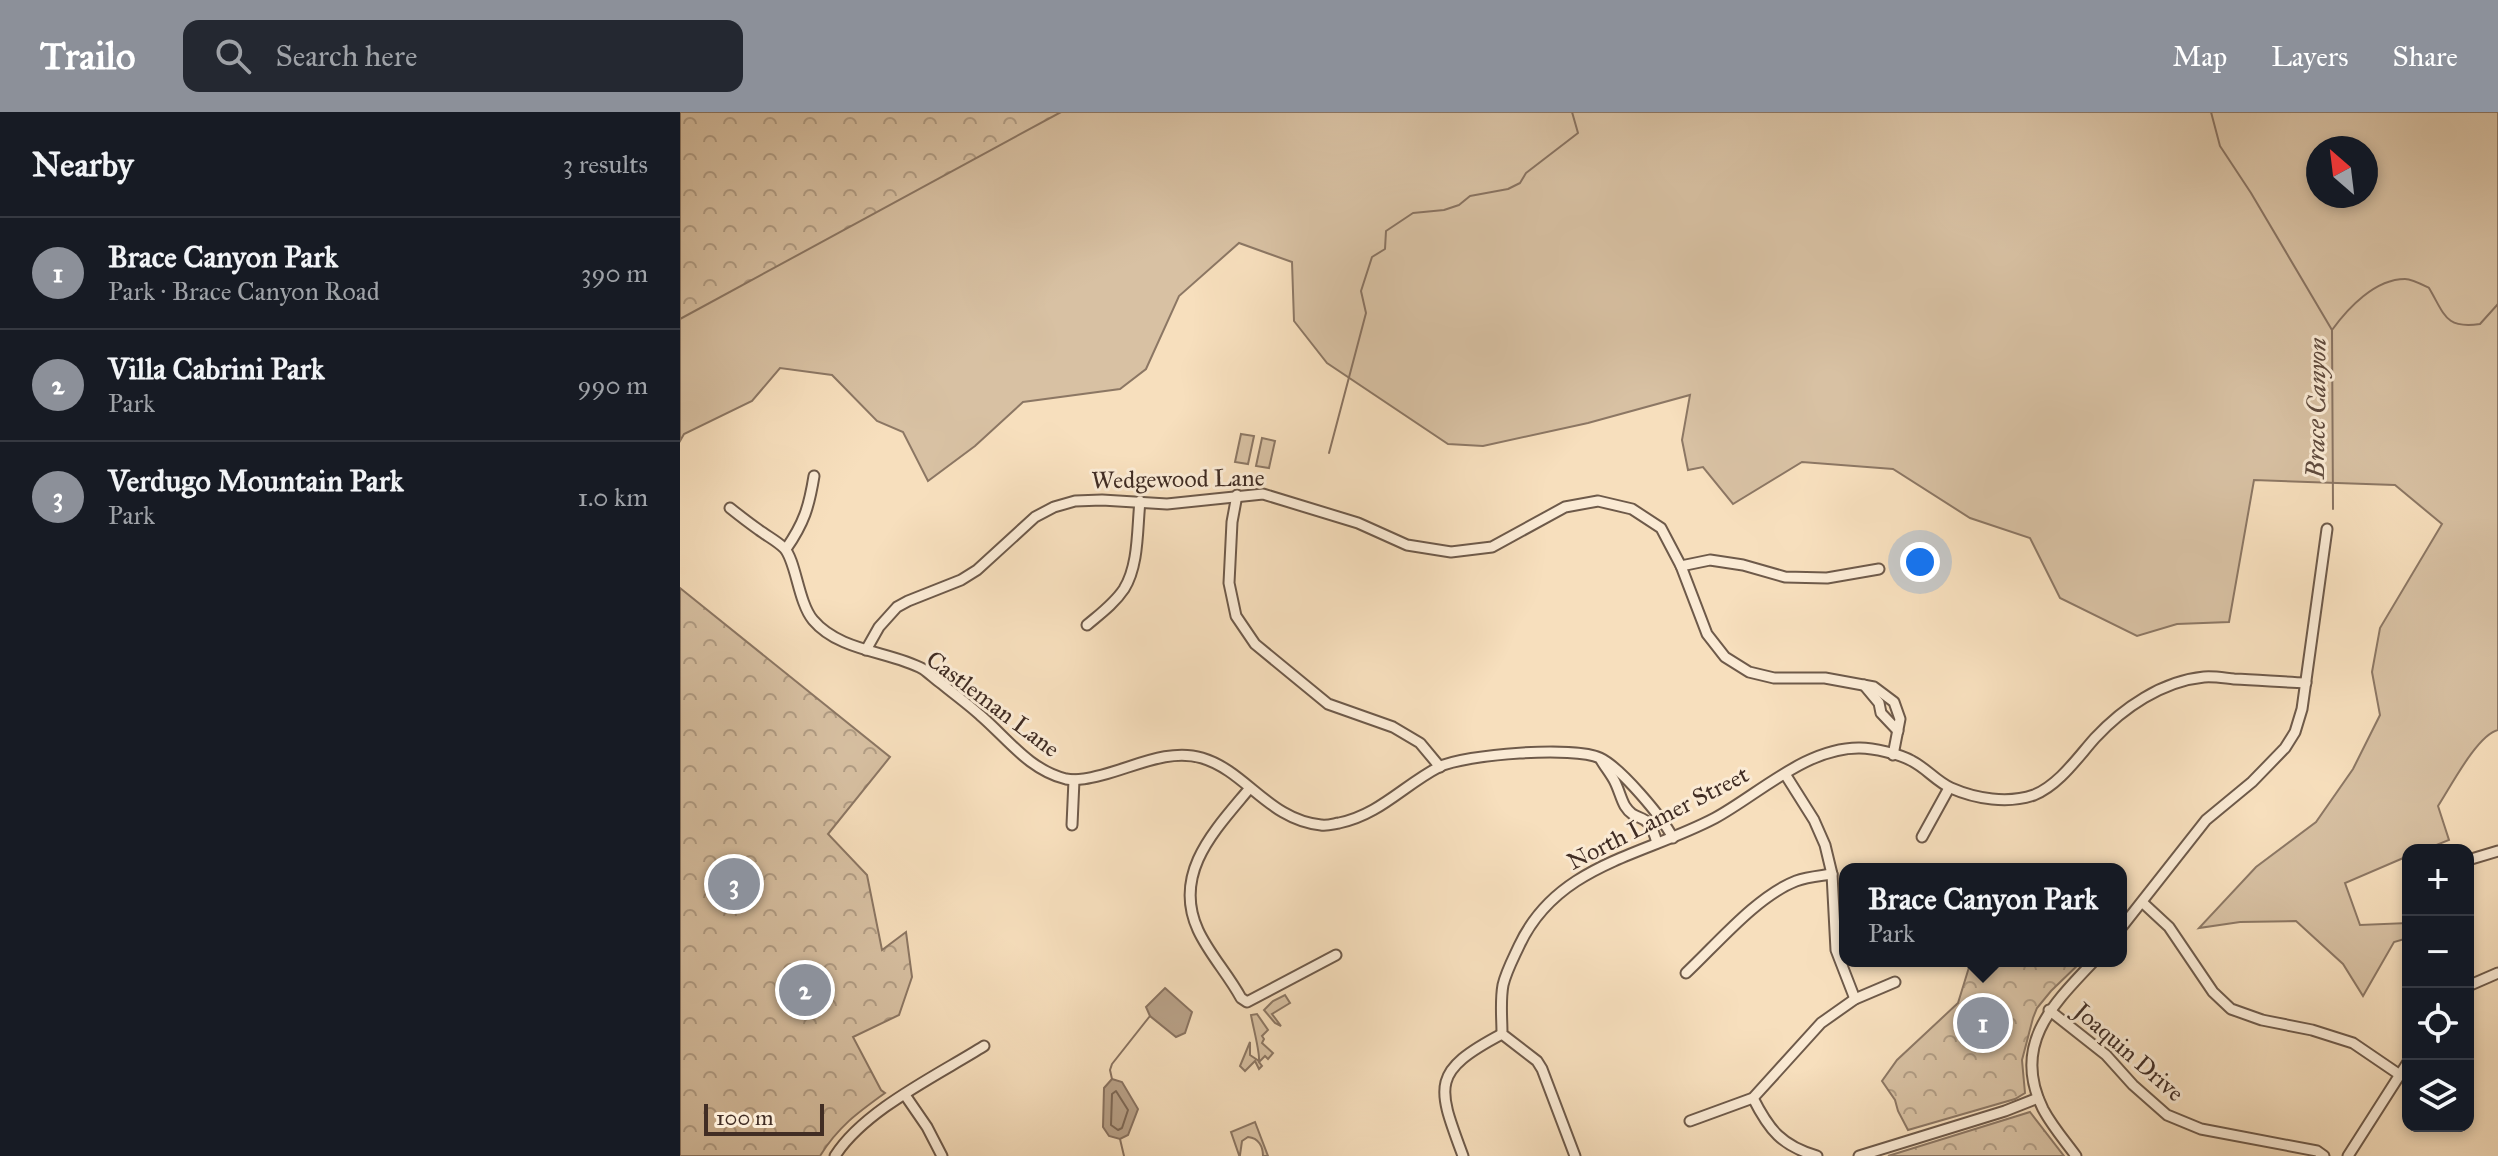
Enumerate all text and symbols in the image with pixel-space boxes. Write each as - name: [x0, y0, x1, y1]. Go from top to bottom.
- search box: [183, 20, 743, 92]
- text: Trailo: [40, 33, 135, 79]
- icon: search: [211, 34, 255, 78]
- text: Search here: [275, 38, 417, 74]
- text: Map: [2172, 39, 2227, 74]
- text: Layers: [2271, 39, 2349, 74]
- text: Share: [2393, 39, 2458, 74]
- north arrow: [2306, 136, 2378, 208]
- text: Nearby: [32, 144, 134, 185]
- text: 3 results: [563, 148, 648, 180]
- text: Brace Canyon Park: [108, 239, 338, 275]
- text: 1: [53, 257, 63, 289]
- text: 390 m: [581, 257, 648, 289]
- text: Park · Brace Canyon Road: [108, 275, 380, 307]
- water label: Brace Canyon: [2299, 337, 2333, 480]
- text: Villa Cabrini Park: [108, 351, 325, 387]
- text: 2: [52, 369, 64, 401]
- text: 990 m: [577, 369, 648, 401]
- text: Park: [108, 387, 155, 419]
- street label: Wedgewood Lane: [1091, 462, 1265, 496]
- text: Verdugo Mountain Park: [108, 463, 404, 499]
- text: 3: [53, 481, 63, 513]
- text: 1.0 km: [578, 481, 648, 513]
- text: Park: [108, 499, 155, 531]
- your location: [1900, 542, 1940, 582]
- street label: Castleman Lane: [920, 644, 1066, 764]
- street label: North Lamer Street: [1562, 759, 1754, 877]
- map controls: [2402, 844, 2474, 1132]
- button: +: [2402, 844, 2474, 916]
- pin: 3: [708, 854, 760, 914]
- popup: [1839, 863, 2127, 967]
- text: Brace Canyon Park: [1868, 881, 2098, 917]
- button: −: [2402, 916, 2474, 988]
- text: Park: [1868, 917, 1915, 949]
- pin: 2: [779, 960, 831, 1020]
- button: locate: [2402, 988, 2474, 1060]
- pin: 1: [1957, 993, 2009, 1053]
- street label: Joaquin Drive: [2066, 994, 2190, 1108]
- button: layers: [2402, 1060, 2474, 1132]
- scale bar: [704, 1100, 824, 1136]
- text: 100 m: [716, 1104, 773, 1131]

